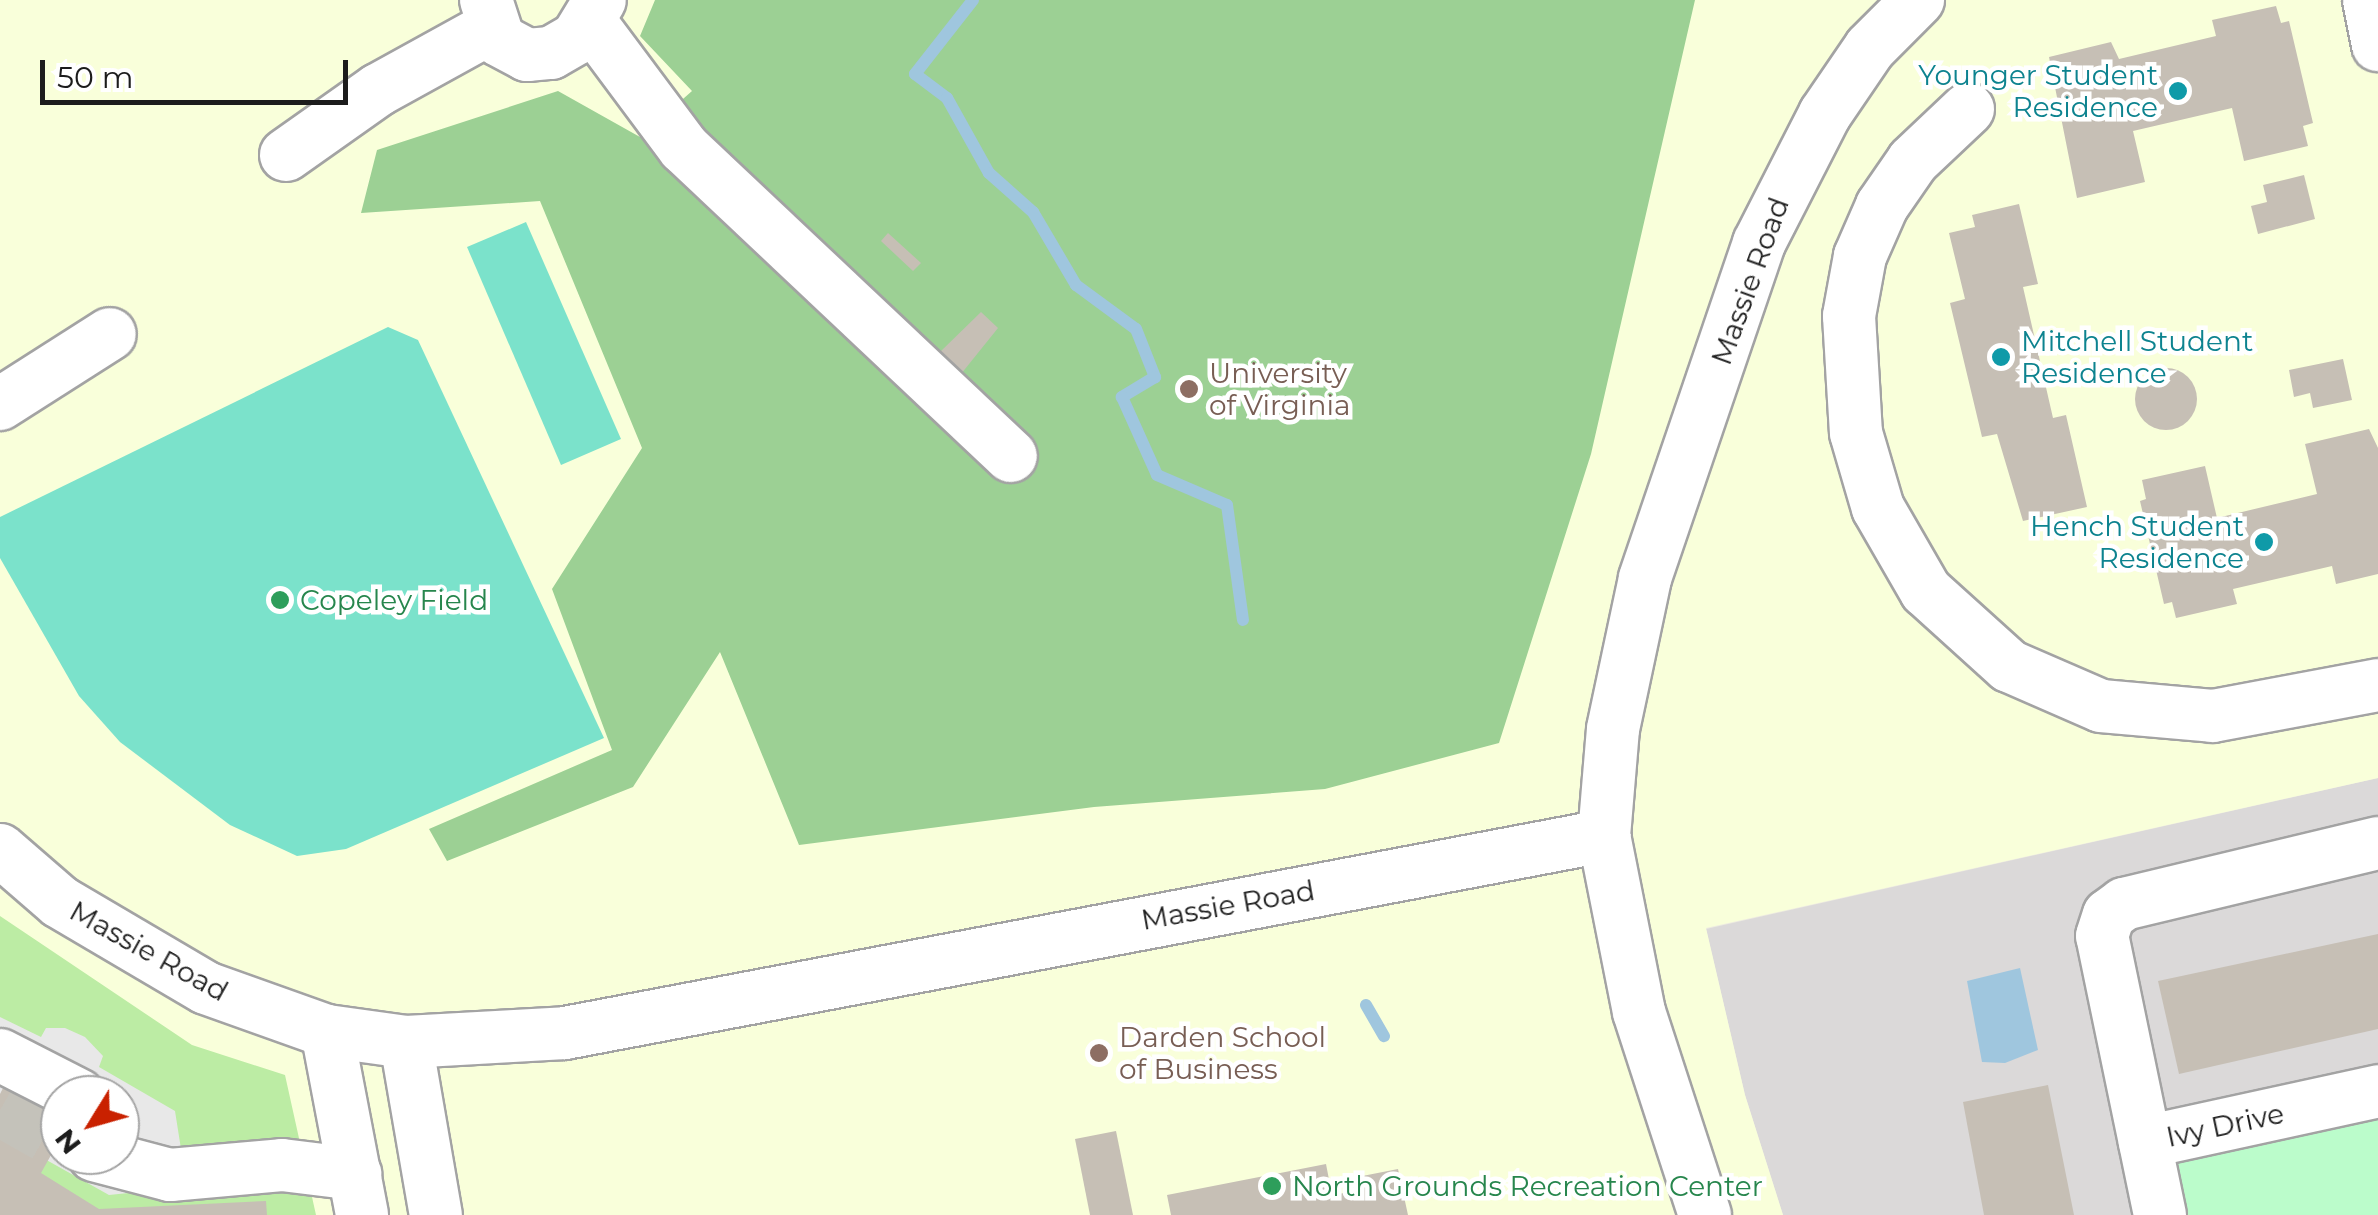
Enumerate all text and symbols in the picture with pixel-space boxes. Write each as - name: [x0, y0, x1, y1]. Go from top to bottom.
- scale bar: [45, 40, 352, 102]
- place label: Younger Student Residence: [1918, 58, 2158, 124]
- text: 50 m: [57, 59, 134, 96]
- marker: Younger Student Residence: [2167, 80, 2189, 102]
- street label: Massie Road: [1704, 193, 1796, 369]
- place label: Mitchell Student Residence: [2021, 324, 2253, 390]
- marker: Mitchell Student Residence: [1990, 346, 2012, 368]
- place label: University of Virginia: [1209, 356, 1351, 422]
- marker: University of Virginia: [1178, 378, 1200, 400]
- place label: Hench Student Residence: [2030, 509, 2244, 575]
- marker: Hench Student Residence: [2253, 531, 2275, 553]
- place label: Copeley Field: [300, 583, 488, 617]
- marker: Copeley Field: [269, 589, 291, 611]
- street label: Massie Road: [1139, 873, 1317, 937]
- street label: Massie Road: [64, 894, 234, 1008]
- place label: Darden School of Business: [1119, 1020, 1326, 1086]
- marker: Darden School of Business: [1088, 1042, 1110, 1064]
- north arrow: [40, 1075, 140, 1175]
- street label: Ivy Drive: [2163, 1096, 2287, 1154]
- text: N: [47, 1123, 88, 1161]
- place label: North Grounds Recreation Center: [1292, 1169, 1763, 1203]
- marker: North Grounds Recreation Center: [1261, 1175, 1283, 1197]

